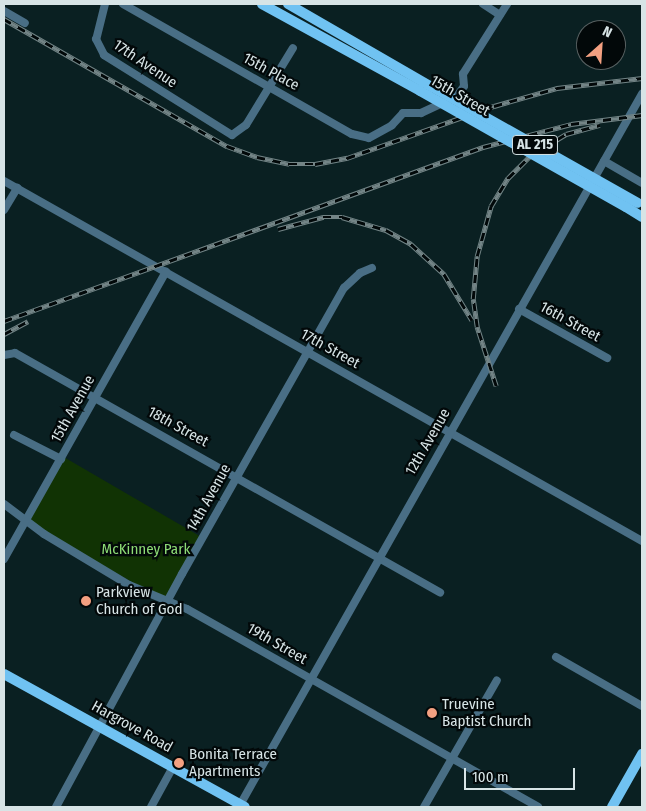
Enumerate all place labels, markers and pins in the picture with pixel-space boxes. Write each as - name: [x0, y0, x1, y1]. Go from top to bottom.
- place label: Parkview Church of God: [96, 583, 182, 618]
- marker: Parkview Church of God: [80, 595, 92, 607]
- place label: Truevine Baptist Church: [442, 695, 531, 730]
- marker: Truevine Baptist Church: [426, 707, 438, 719]
- place label: Bonita Terrace Apartments: [189, 745, 277, 780]
- marker: Bonita Terrace Apartments: [173, 757, 185, 769]

